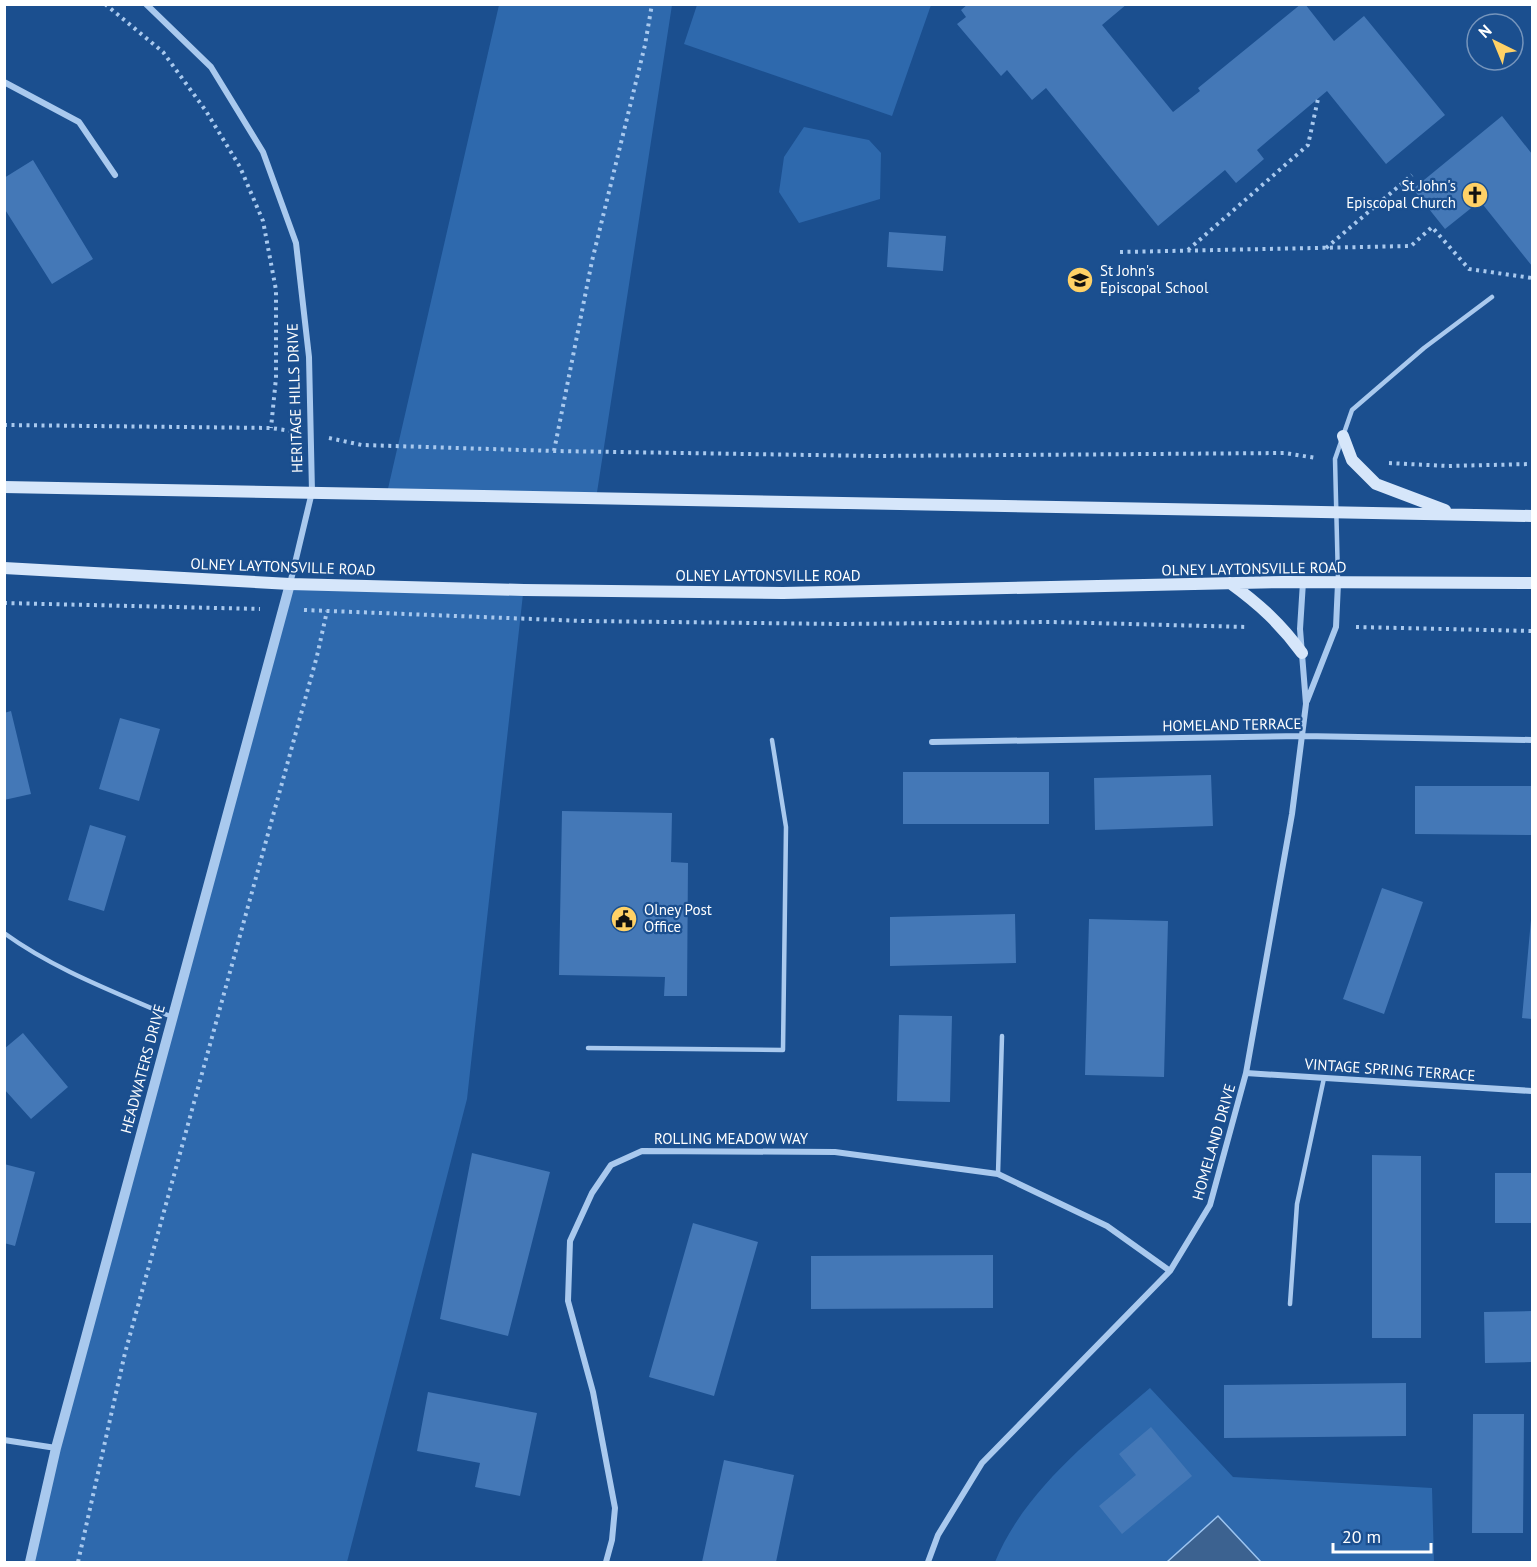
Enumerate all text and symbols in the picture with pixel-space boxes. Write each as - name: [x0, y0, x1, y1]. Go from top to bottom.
- north arrow: [1465, 12, 1525, 72]
- text: N: [1474, 20, 1495, 42]
- place label: St John's Episcopal Church: [1346, 176, 1456, 212]
- church icon: St John's Episcopal Church: [1460, 180, 1490, 210]
- place label: St John's Episcopal School: [1100, 261, 1209, 297]
- school or university icon: St John's Episcopal School: [1065, 265, 1095, 295]
- street label: HERITAGE HILLS DRIVE: [282, 323, 307, 473]
- street label: OLNEY LAYTONSVILLE ROAD: [190, 554, 376, 579]
- street label: OLNEY LAYTONSVILLE ROAD: [1161, 557, 1347, 580]
- street label: OLNEY LAYTONSVILLE ROAD: [675, 566, 861, 585]
- street label: HOMELAND TERRACE: [1162, 714, 1302, 735]
- place label: Olney Post Office: [644, 900, 712, 936]
- public building icon: Olney Post Office: [609, 904, 639, 934]
- street label: HEADWATERS DRIVE: [116, 1002, 169, 1136]
- street label: VINTAGE SPRING TERRACE: [1303, 1054, 1476, 1085]
- street label: HOMELAND DRIVE: [1188, 1081, 1239, 1202]
- street label: ROLLING MEADOW WAY: [654, 1129, 809, 1148]
- scale bar: [1333, 1516, 1430, 1554]
- text: 20 m: [1342, 1525, 1381, 1548]

